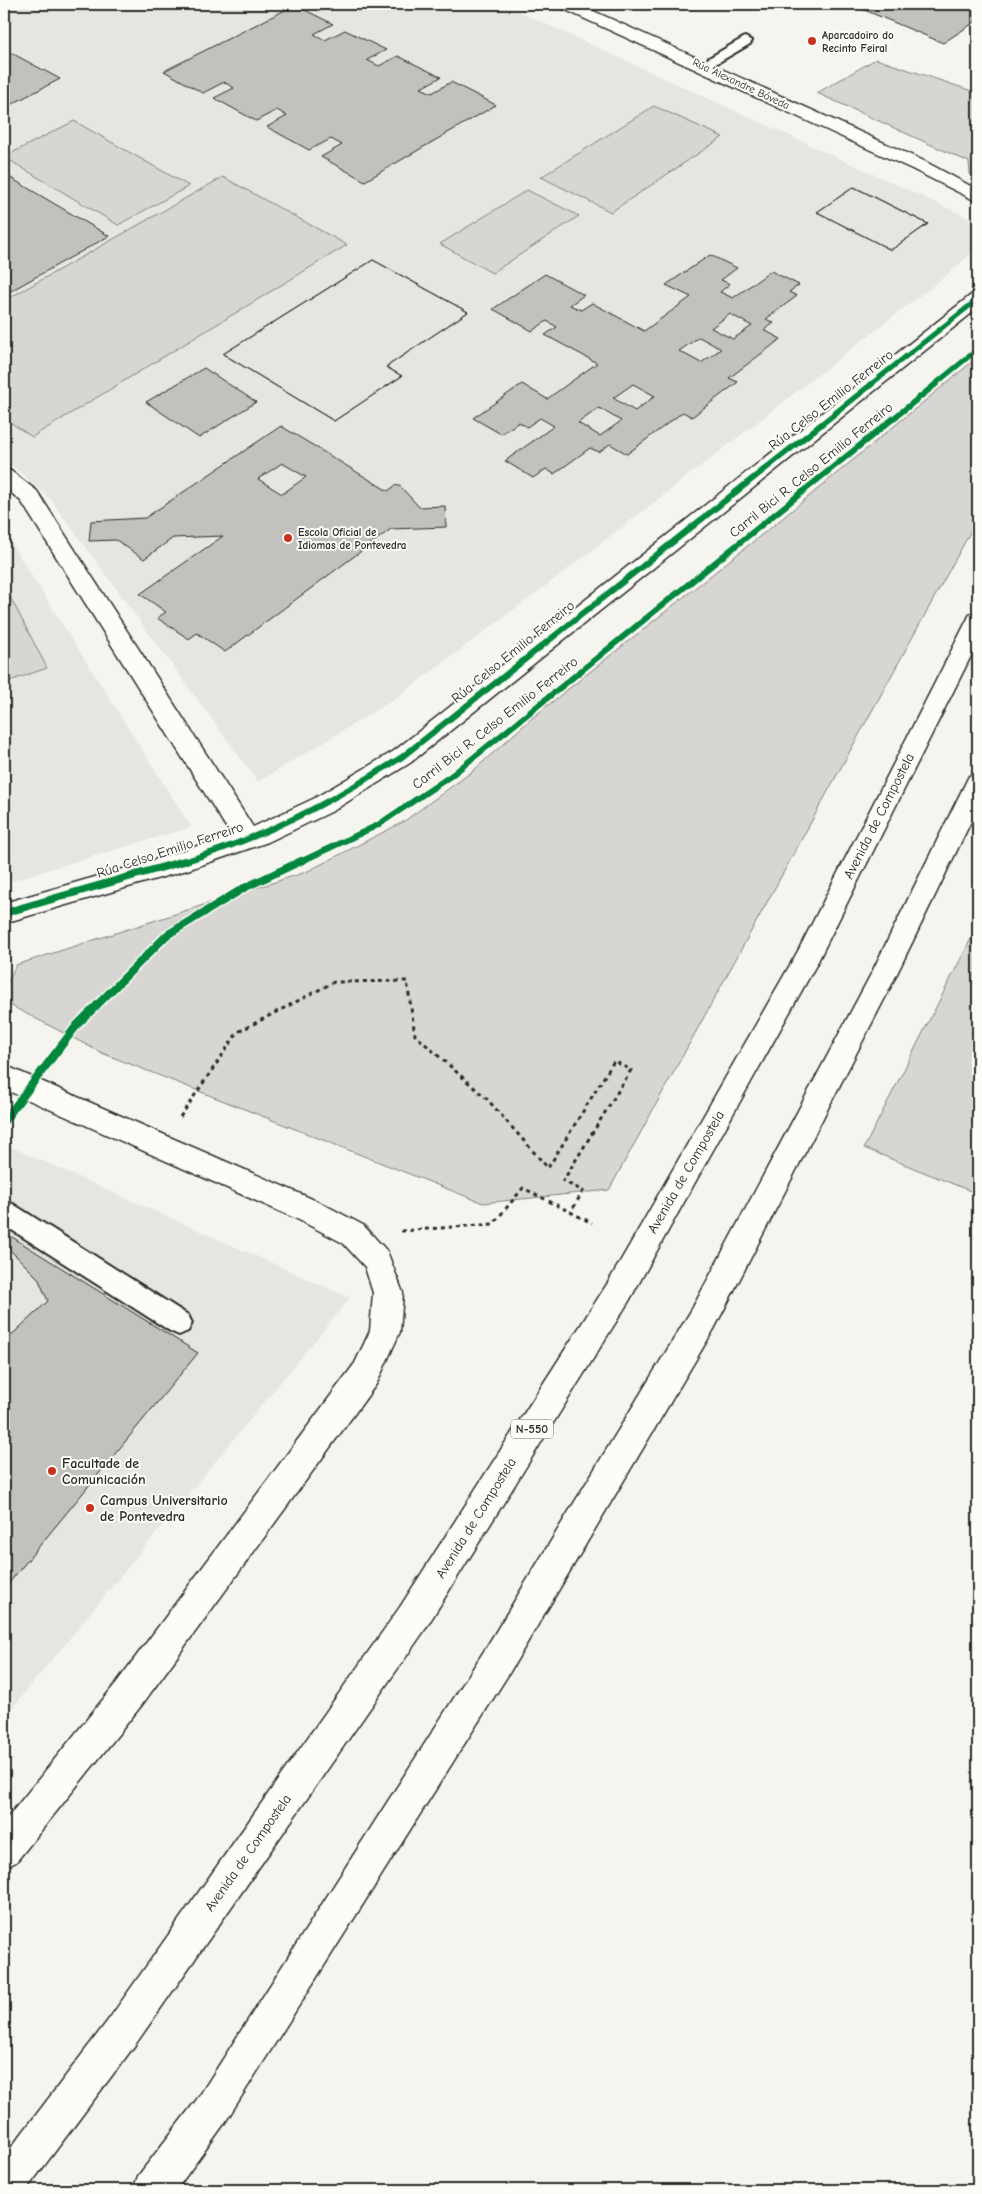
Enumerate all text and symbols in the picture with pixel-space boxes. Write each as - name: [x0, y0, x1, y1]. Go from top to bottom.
- place label: Aparcadoiro do Recinto Feiral: [822, 29, 894, 55]
- marker: Aparcadoiro do Recinto Feiral: [806, 35, 818, 47]
- street label: Rúa Alexandre Bóveda: [690, 56, 792, 112]
- street label: Rúa Celso Emilio Ferreiro: [765, 346, 897, 454]
- street label: Carril Bici R. Celso Emilio Ferreiro: [726, 399, 896, 541]
- place label: Escola Oficial de Idiomas de Pontevedra: [298, 526, 406, 552]
- marker: Escola Oficial de Idiomas de Pontevedra: [282, 532, 294, 544]
- street label: Rúa Celso Emilio Ferreiro: [448, 597, 578, 707]
- street label: Carril Bici R. Celso Emilio Ferreiro: [409, 653, 581, 793]
- street label: Avenida de Compostela: [840, 750, 918, 882]
- street label: Rúa Celso Emilio Ferreiro: [94, 818, 246, 882]
- street label: Avenida de Compostela: [644, 1108, 728, 1236]
- road number: N-550: [511, 1420, 553, 1438]
- place label: Facultade de Comunicación: [62, 1455, 146, 1488]
- street label: Avenida de Compostela: [432, 1455, 520, 1581]
- marker: Facultade de Comunicación: [46, 1465, 58, 1477]
- place label: Campus Universitario de Pontevedra: [100, 1492, 228, 1525]
- marker: Campus Universitario de Pontevedra: [84, 1502, 96, 1514]
- street label: Avenida de Compostela: [201, 1791, 295, 1915]

